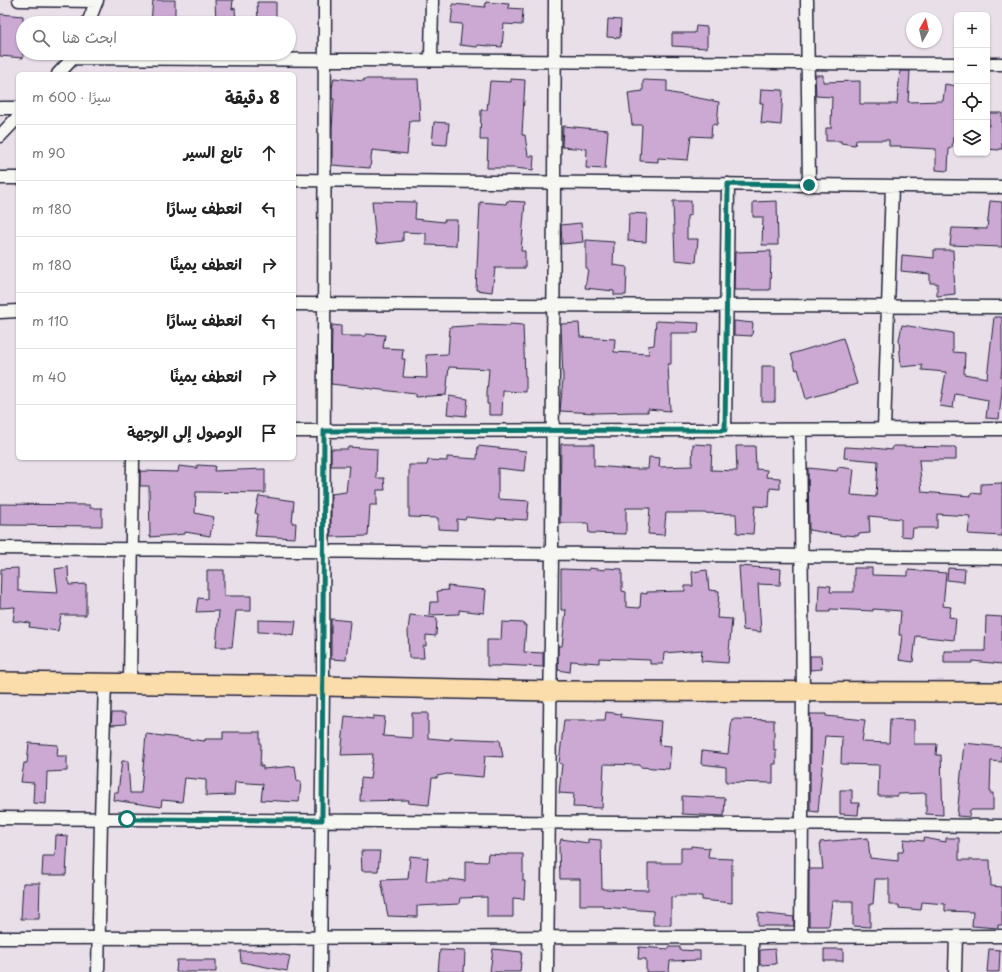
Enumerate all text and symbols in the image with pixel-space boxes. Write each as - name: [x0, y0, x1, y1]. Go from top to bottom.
- north arrow: [906, 12, 942, 48]
- map controls: [954, 12, 990, 156]
- button: +: [954, 12, 990, 48]
- search box: [16, 16, 296, 60]
- text: ابحث هنا: [62, 25, 117, 48]
- icon: search: [30, 27, 52, 49]
- button: −: [954, 48, 990, 84]
- text: 8 دقيقة: [225, 84, 280, 110]
- button: locate: [954, 84, 990, 120]
- text: سيرًا · 600 m: [32, 87, 111, 106]
- button: layers: [954, 120, 990, 156]
- text: تابع السير: [184, 140, 242, 163]
- icon: ahead: [258, 142, 280, 164]
- text: 90 m: [32, 143, 65, 162]
- route end: [800, 176, 818, 194]
- text: انعطف يسارًا: [166, 196, 242, 219]
- icon: left: [258, 198, 280, 220]
- text: 180 m: [32, 199, 72, 218]
- text: انعطف يمينًا: [170, 252, 242, 275]
- icon: right: [258, 254, 280, 276]
- text: 180 m: [32, 255, 72, 274]
- text: انعطف يسارًا: [166, 308, 242, 331]
- icon: left: [258, 310, 280, 332]
- text: 110 m: [32, 311, 68, 330]
- text: انعطف يمينًا: [170, 364, 242, 387]
- icon: right: [258, 366, 280, 388]
- text: 40 m: [32, 367, 66, 386]
- text: الوصول إلى الوجهة: [127, 420, 242, 443]
- icon: arrive: [258, 422, 280, 444]
- route start: [118, 810, 136, 828]

